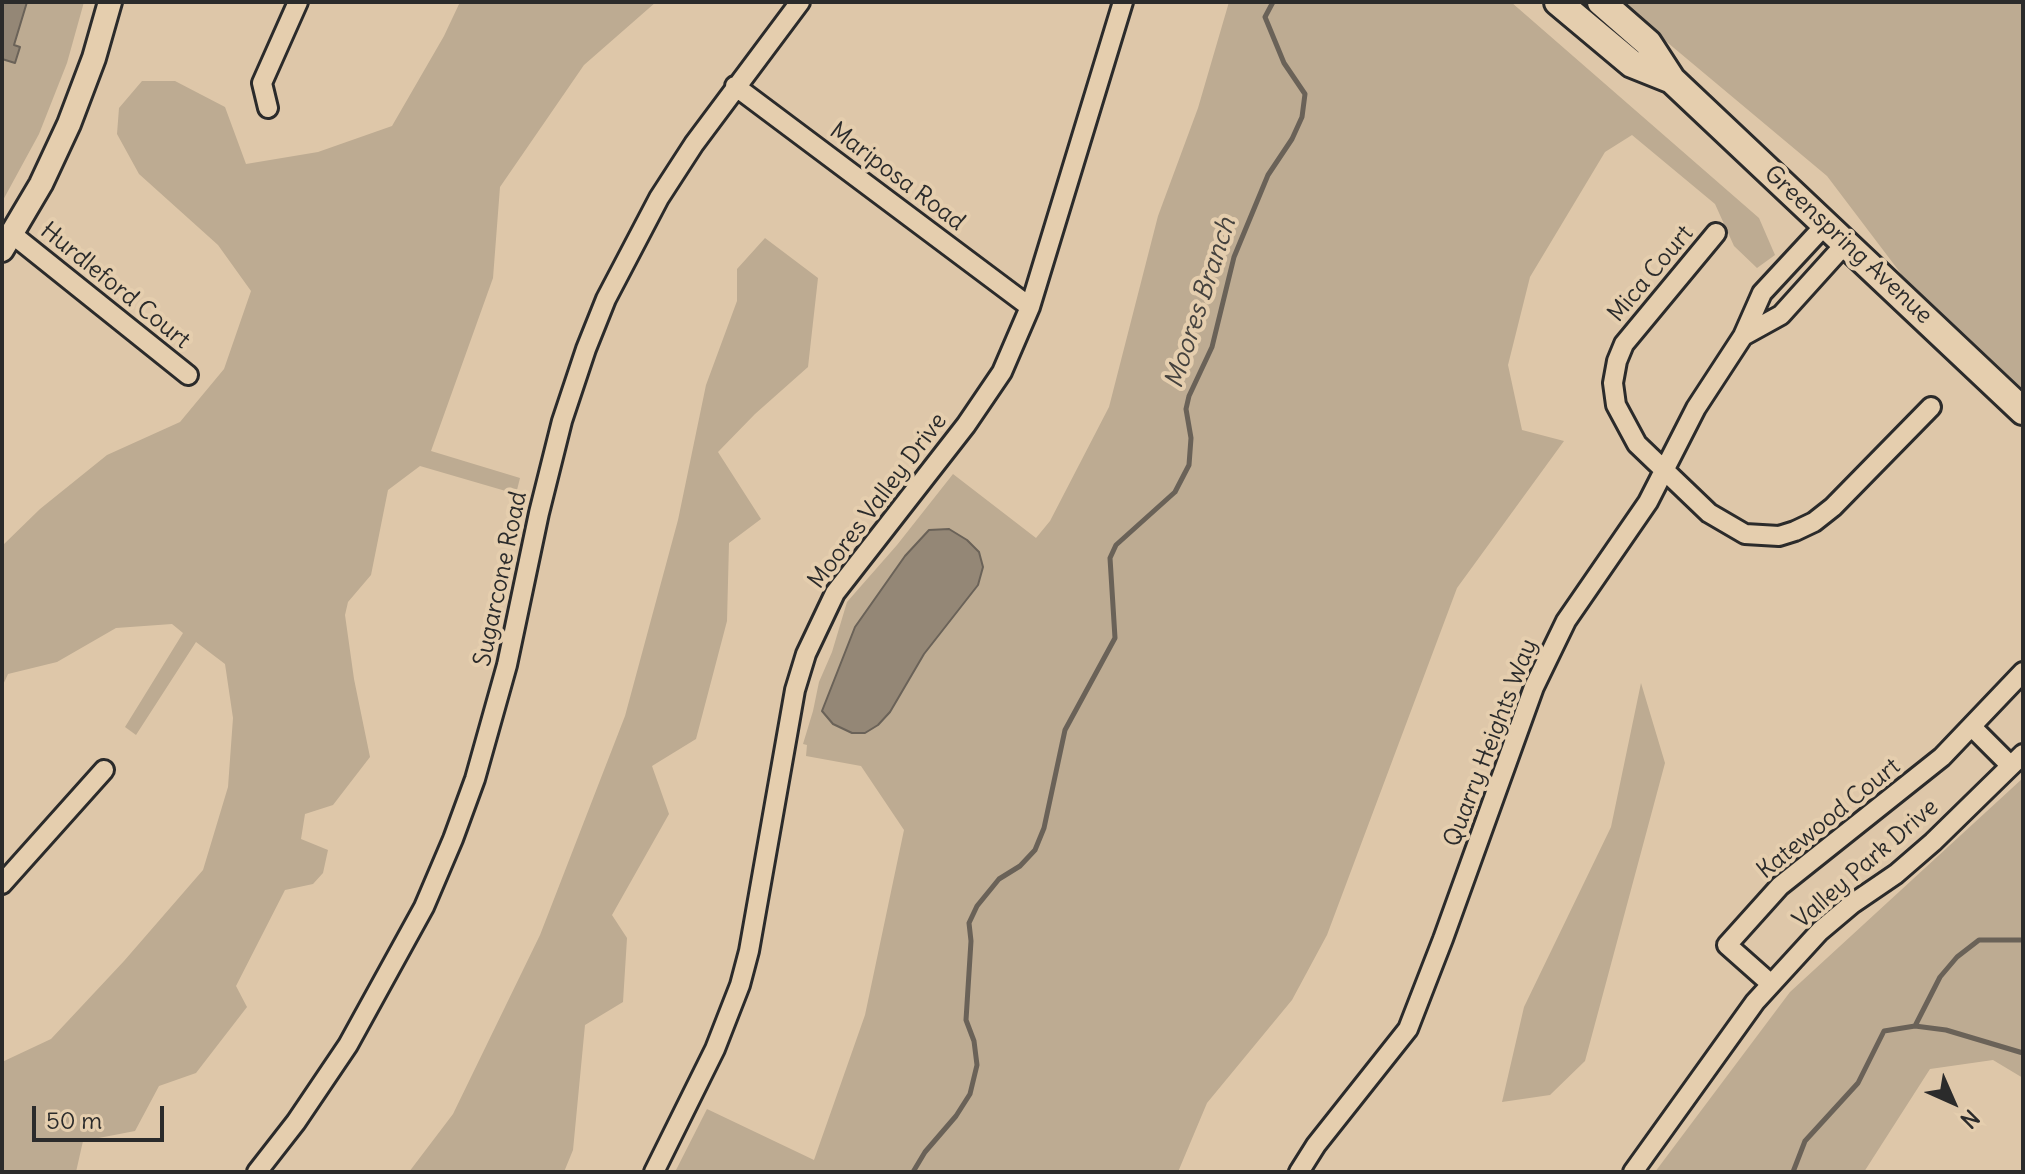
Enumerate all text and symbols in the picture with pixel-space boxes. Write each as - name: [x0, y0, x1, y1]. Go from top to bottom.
- street label: Mariposa Road: [824, 117, 970, 237]
- street label: Greenspring Avenue: [1758, 160, 1938, 330]
- water label: Moores Branch: [1159, 214, 1243, 392]
- street label: Hurdleford Court: [34, 217, 196, 355]
- street label: Mica Court: [1602, 220, 1700, 328]
- street label: Moores Valley Drive: [803, 408, 953, 594]
- street label: Sugarcone Road: [468, 489, 534, 669]
- street label: Quarry Heights Way: [1438, 635, 1544, 851]
- street label: Katewood Court: [1752, 753, 1906, 885]
- street label: Valley Park Drive: [1788, 793, 1944, 935]
- north arrow: [1913, 1062, 1993, 1142]
- scale bar: [36, 1090, 168, 1140]
- text: N: [1955, 1104, 1985, 1134]
- text: 50 m: [46, 1105, 102, 1135]

